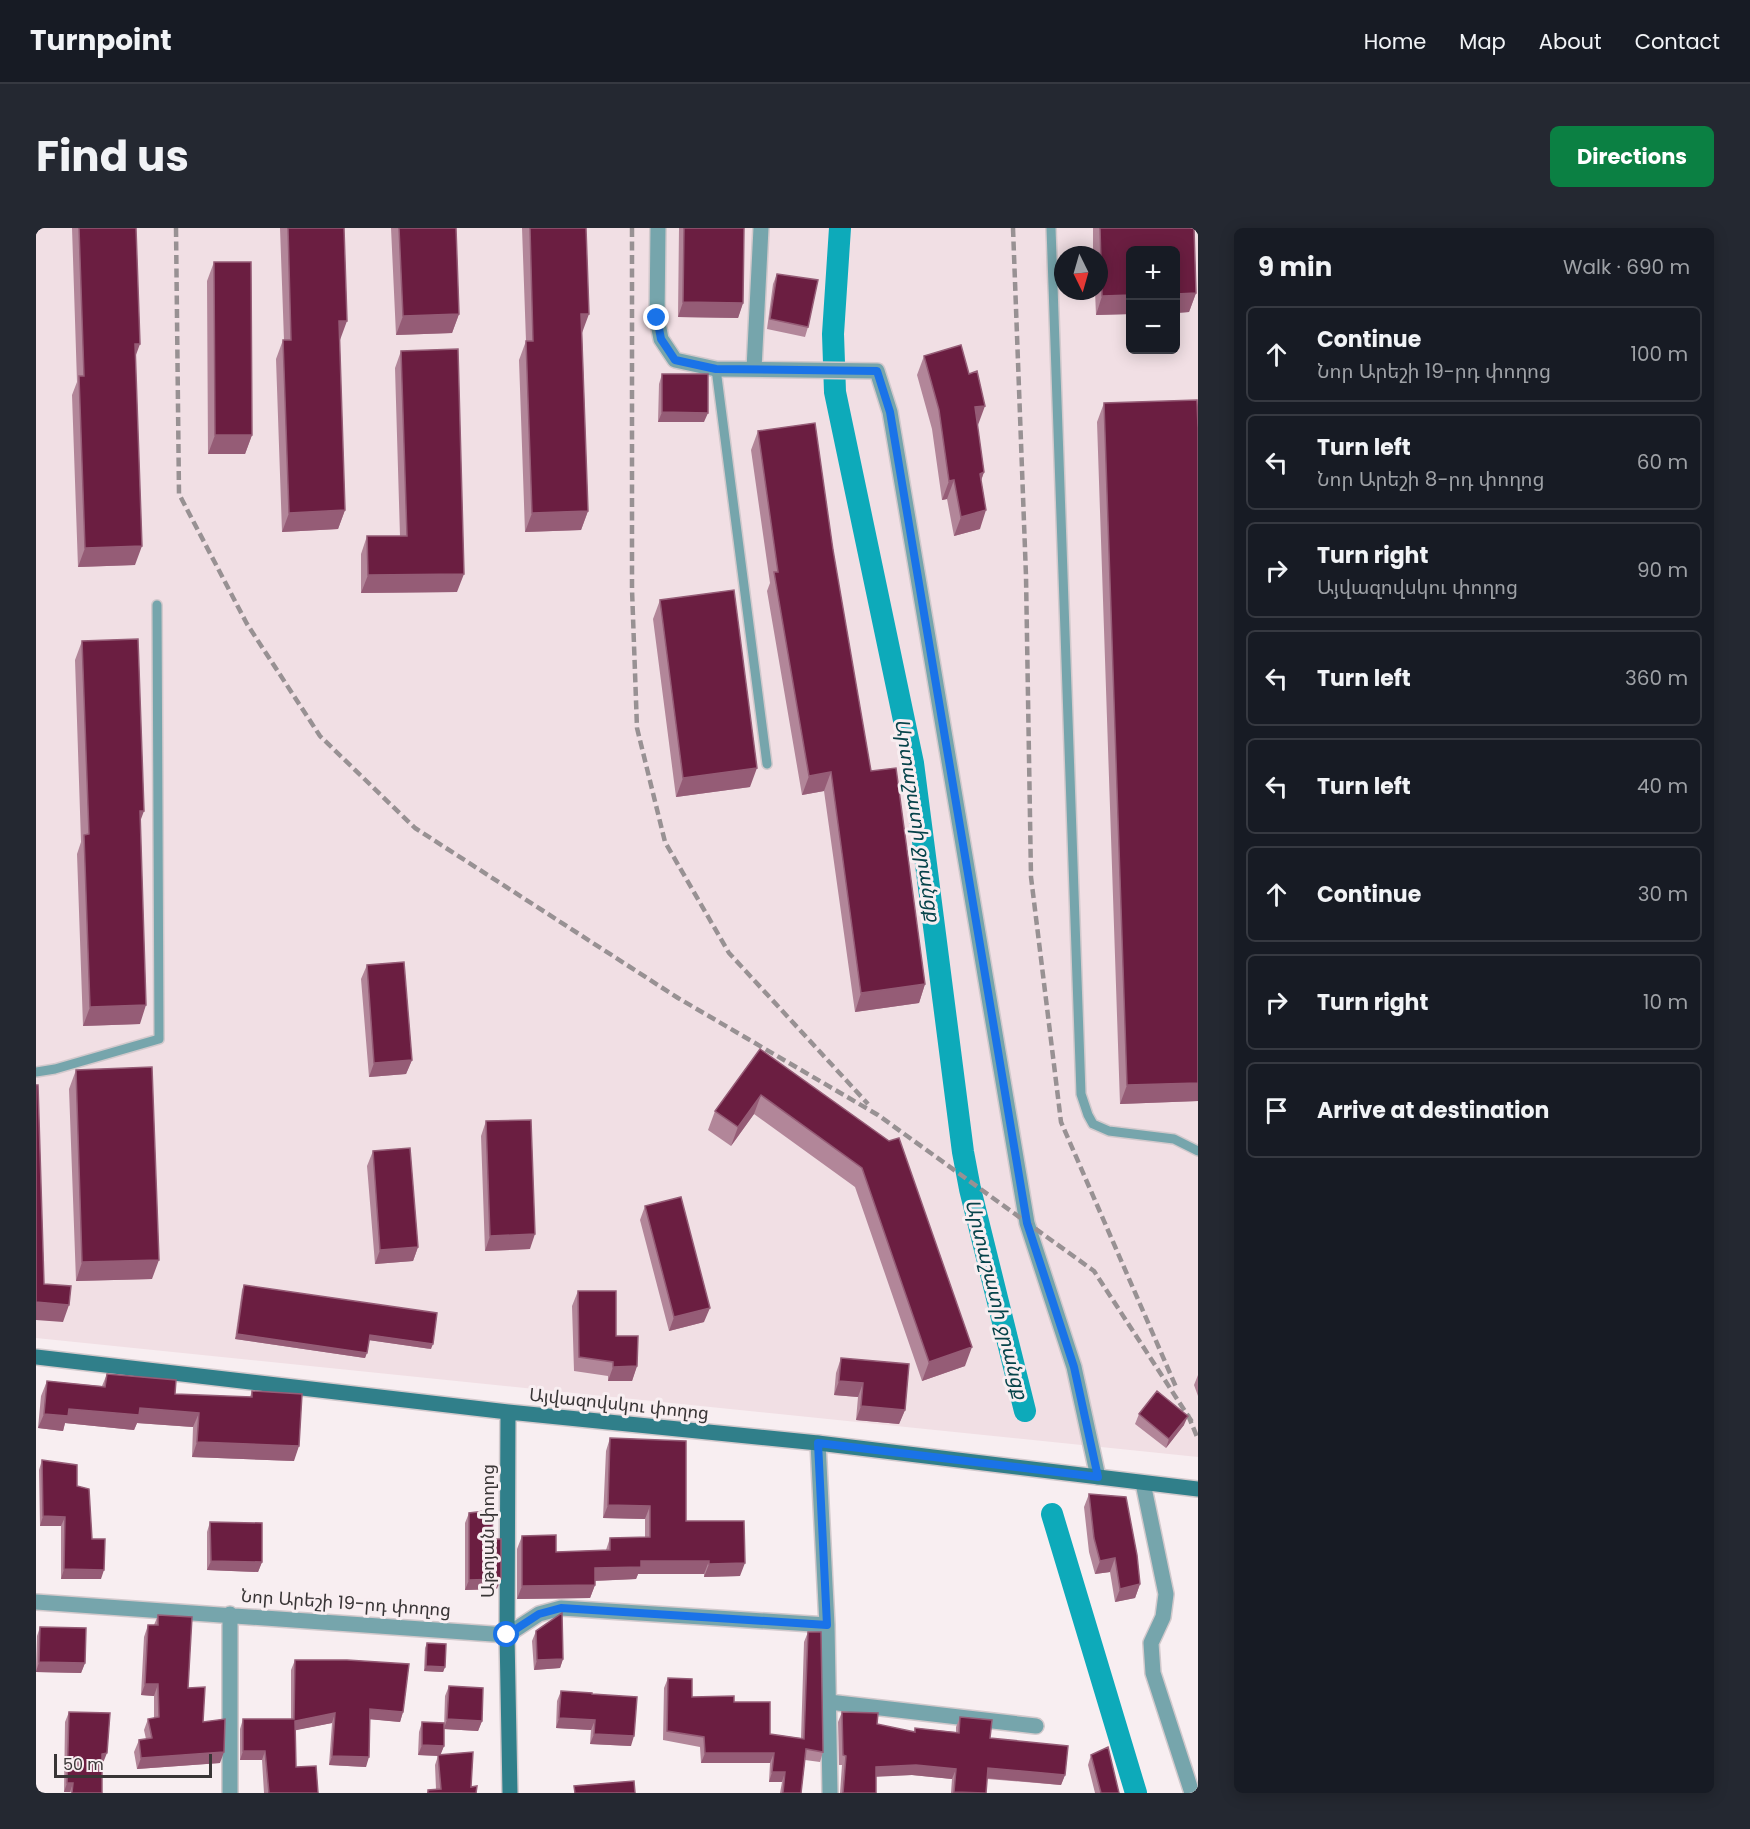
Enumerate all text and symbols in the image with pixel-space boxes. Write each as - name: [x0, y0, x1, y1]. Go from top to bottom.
- text: Turnpoint: [30, 21, 172, 60]
- text: Home: [1364, 27, 1426, 56]
- text: Map: [1459, 27, 1506, 56]
- text: About: [1539, 27, 1602, 56]
- text: Contact: [1635, 27, 1720, 56]
- button: Directions: [1550, 126, 1714, 187]
- text: Find us: [36, 127, 189, 186]
- north arrow: [1054, 246, 1108, 300]
- map controls: [1126, 246, 1180, 354]
- button: +: [1126, 246, 1180, 300]
- text: 9 min: [1258, 249, 1332, 285]
- text: Walk · 690 m: [1563, 253, 1690, 281]
- button: −: [1126, 300, 1180, 354]
- route end: [643, 304, 669, 330]
- text: Continue: [1317, 324, 1421, 355]
- icon: ahead: [1260, 338, 1293, 371]
- text: 100 m: [1631, 340, 1688, 368]
- text: Նոր Արեշի 19-րդ փողոց: [1317, 357, 1551, 385]
- text: Turn left: [1317, 432, 1411, 463]
- icon: left: [1260, 446, 1293, 479]
- text: 60 m: [1637, 448, 1688, 476]
- text: Նոր Արեշի 8-րդ փողոց: [1317, 465, 1545, 493]
- text: Turn right: [1317, 540, 1428, 571]
- icon: right: [1260, 554, 1293, 587]
- text: 90 m: [1637, 556, 1688, 584]
- text: Այվազովսկու փողոց: [1317, 573, 1518, 601]
- icon: left: [1260, 662, 1293, 695]
- text: Turn left: [1317, 663, 1411, 694]
- text: 360 m: [1625, 664, 1688, 692]
- water label: Արտաշատի ջրանցք: [888, 716, 948, 925]
- icon: left: [1260, 770, 1293, 803]
- text: Turn left: [1317, 771, 1411, 802]
- text: 40 m: [1637, 772, 1688, 800]
- icon: ahead: [1260, 878, 1293, 911]
- text: Continue: [1317, 879, 1421, 910]
- text: 30 m: [1638, 880, 1688, 908]
- icon: right: [1260, 986, 1293, 1019]
- text: Turn right: [1317, 987, 1428, 1018]
- text: 10 m: [1643, 988, 1688, 1016]
- icon: arrive: [1260, 1094, 1293, 1127]
- text: Arrive at destination: [1317, 1095, 1549, 1126]
- water label: Արտաշատի ջրանցք: [959, 1196, 1036, 1403]
- street label: Այվազովսկու փողոց: [528, 1382, 710, 1425]
- street label: Աթոյան փողոց: [475, 1464, 500, 1598]
- street label: Նոր Արեշի 19-րդ փողոց: [240, 1583, 452, 1622]
- route start: [493, 1621, 519, 1647]
- scale bar: [54, 1751, 212, 1778]
- text: 50 m: [63, 1753, 104, 1776]

